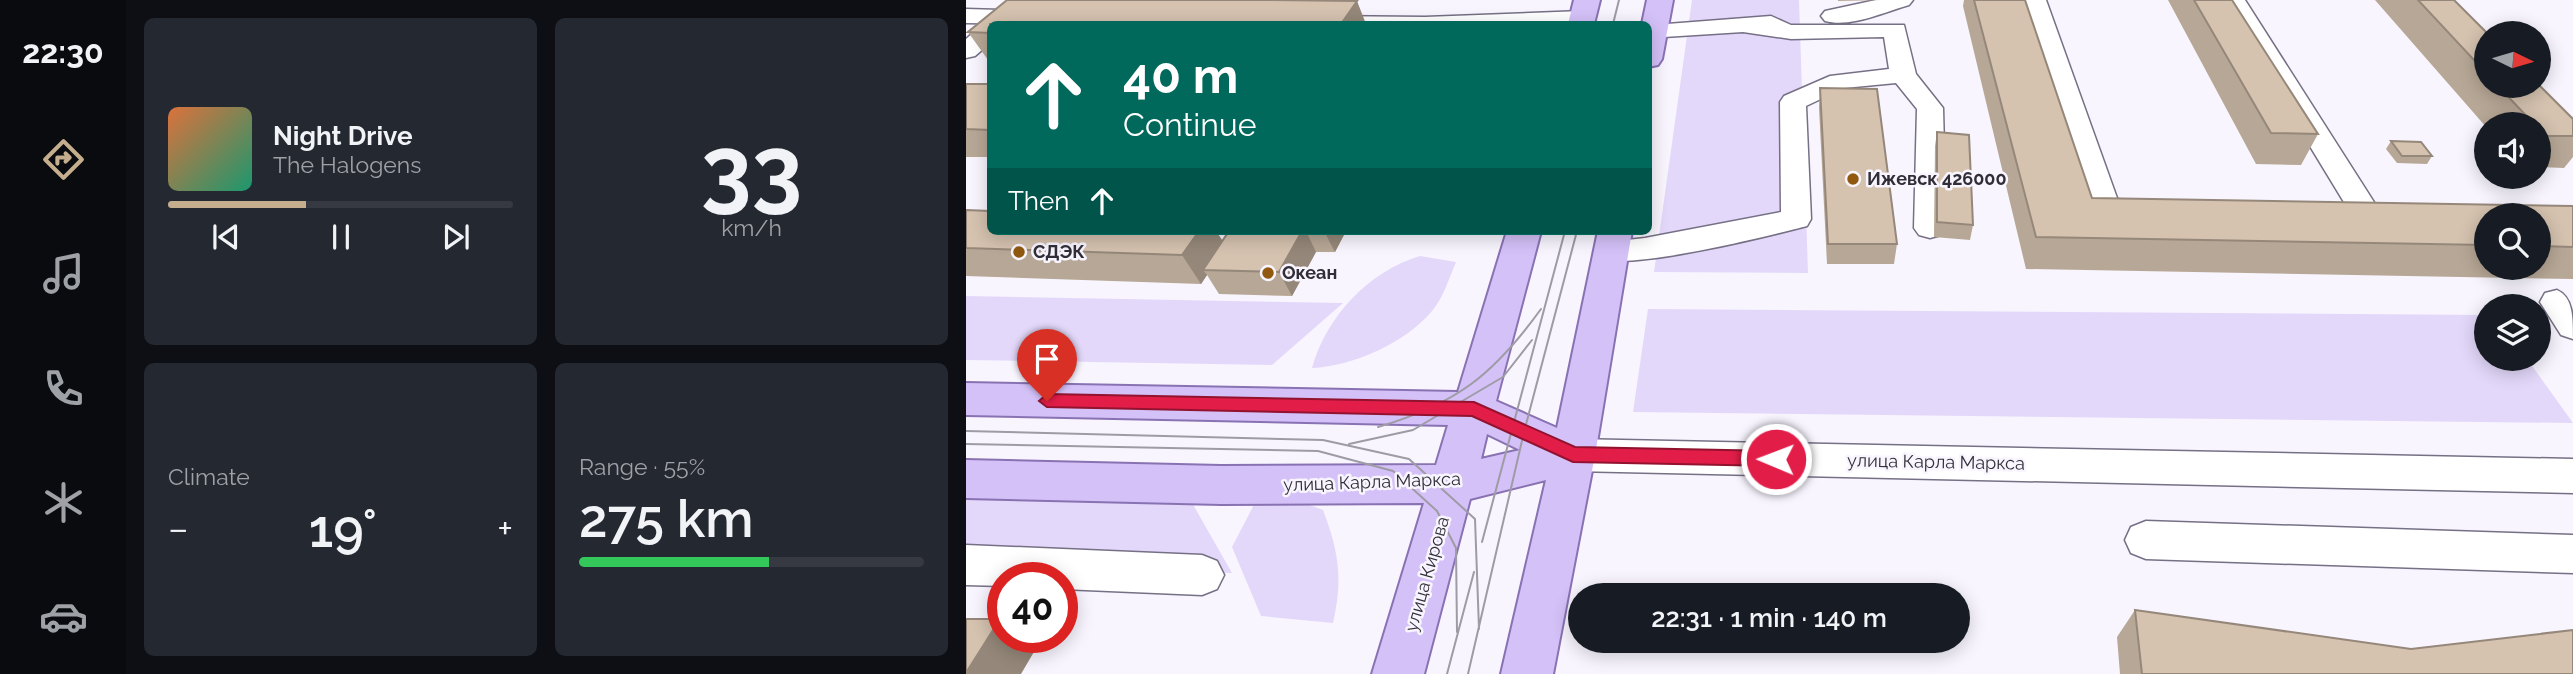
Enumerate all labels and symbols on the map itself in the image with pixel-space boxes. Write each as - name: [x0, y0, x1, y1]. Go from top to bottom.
- north arrow: [2474, 21, 2552, 98]
- place label: Ижевск 426000: [1867, 168, 2006, 189]
- marker: Ижевск 426000: [1845, 171, 1861, 187]
- place label: СДЭК: [1033, 241, 1085, 262]
- marker: СДЭК: [1011, 244, 1027, 260]
- place label: Океан: [1282, 262, 1337, 283]
- marker: Океан: [1260, 265, 1276, 281]
- pin: [1017, 329, 1077, 401]
- position arrow: [1739, 422, 1813, 496]
- street label: улица Карла Маркса: [1847, 449, 2025, 474]
- street label: улица Карла Маркса: [1283, 468, 1461, 495]
- street label: улица Кирова: [1400, 514, 1453, 634]
- speed limit sign: 40: [987, 562, 1078, 653]

